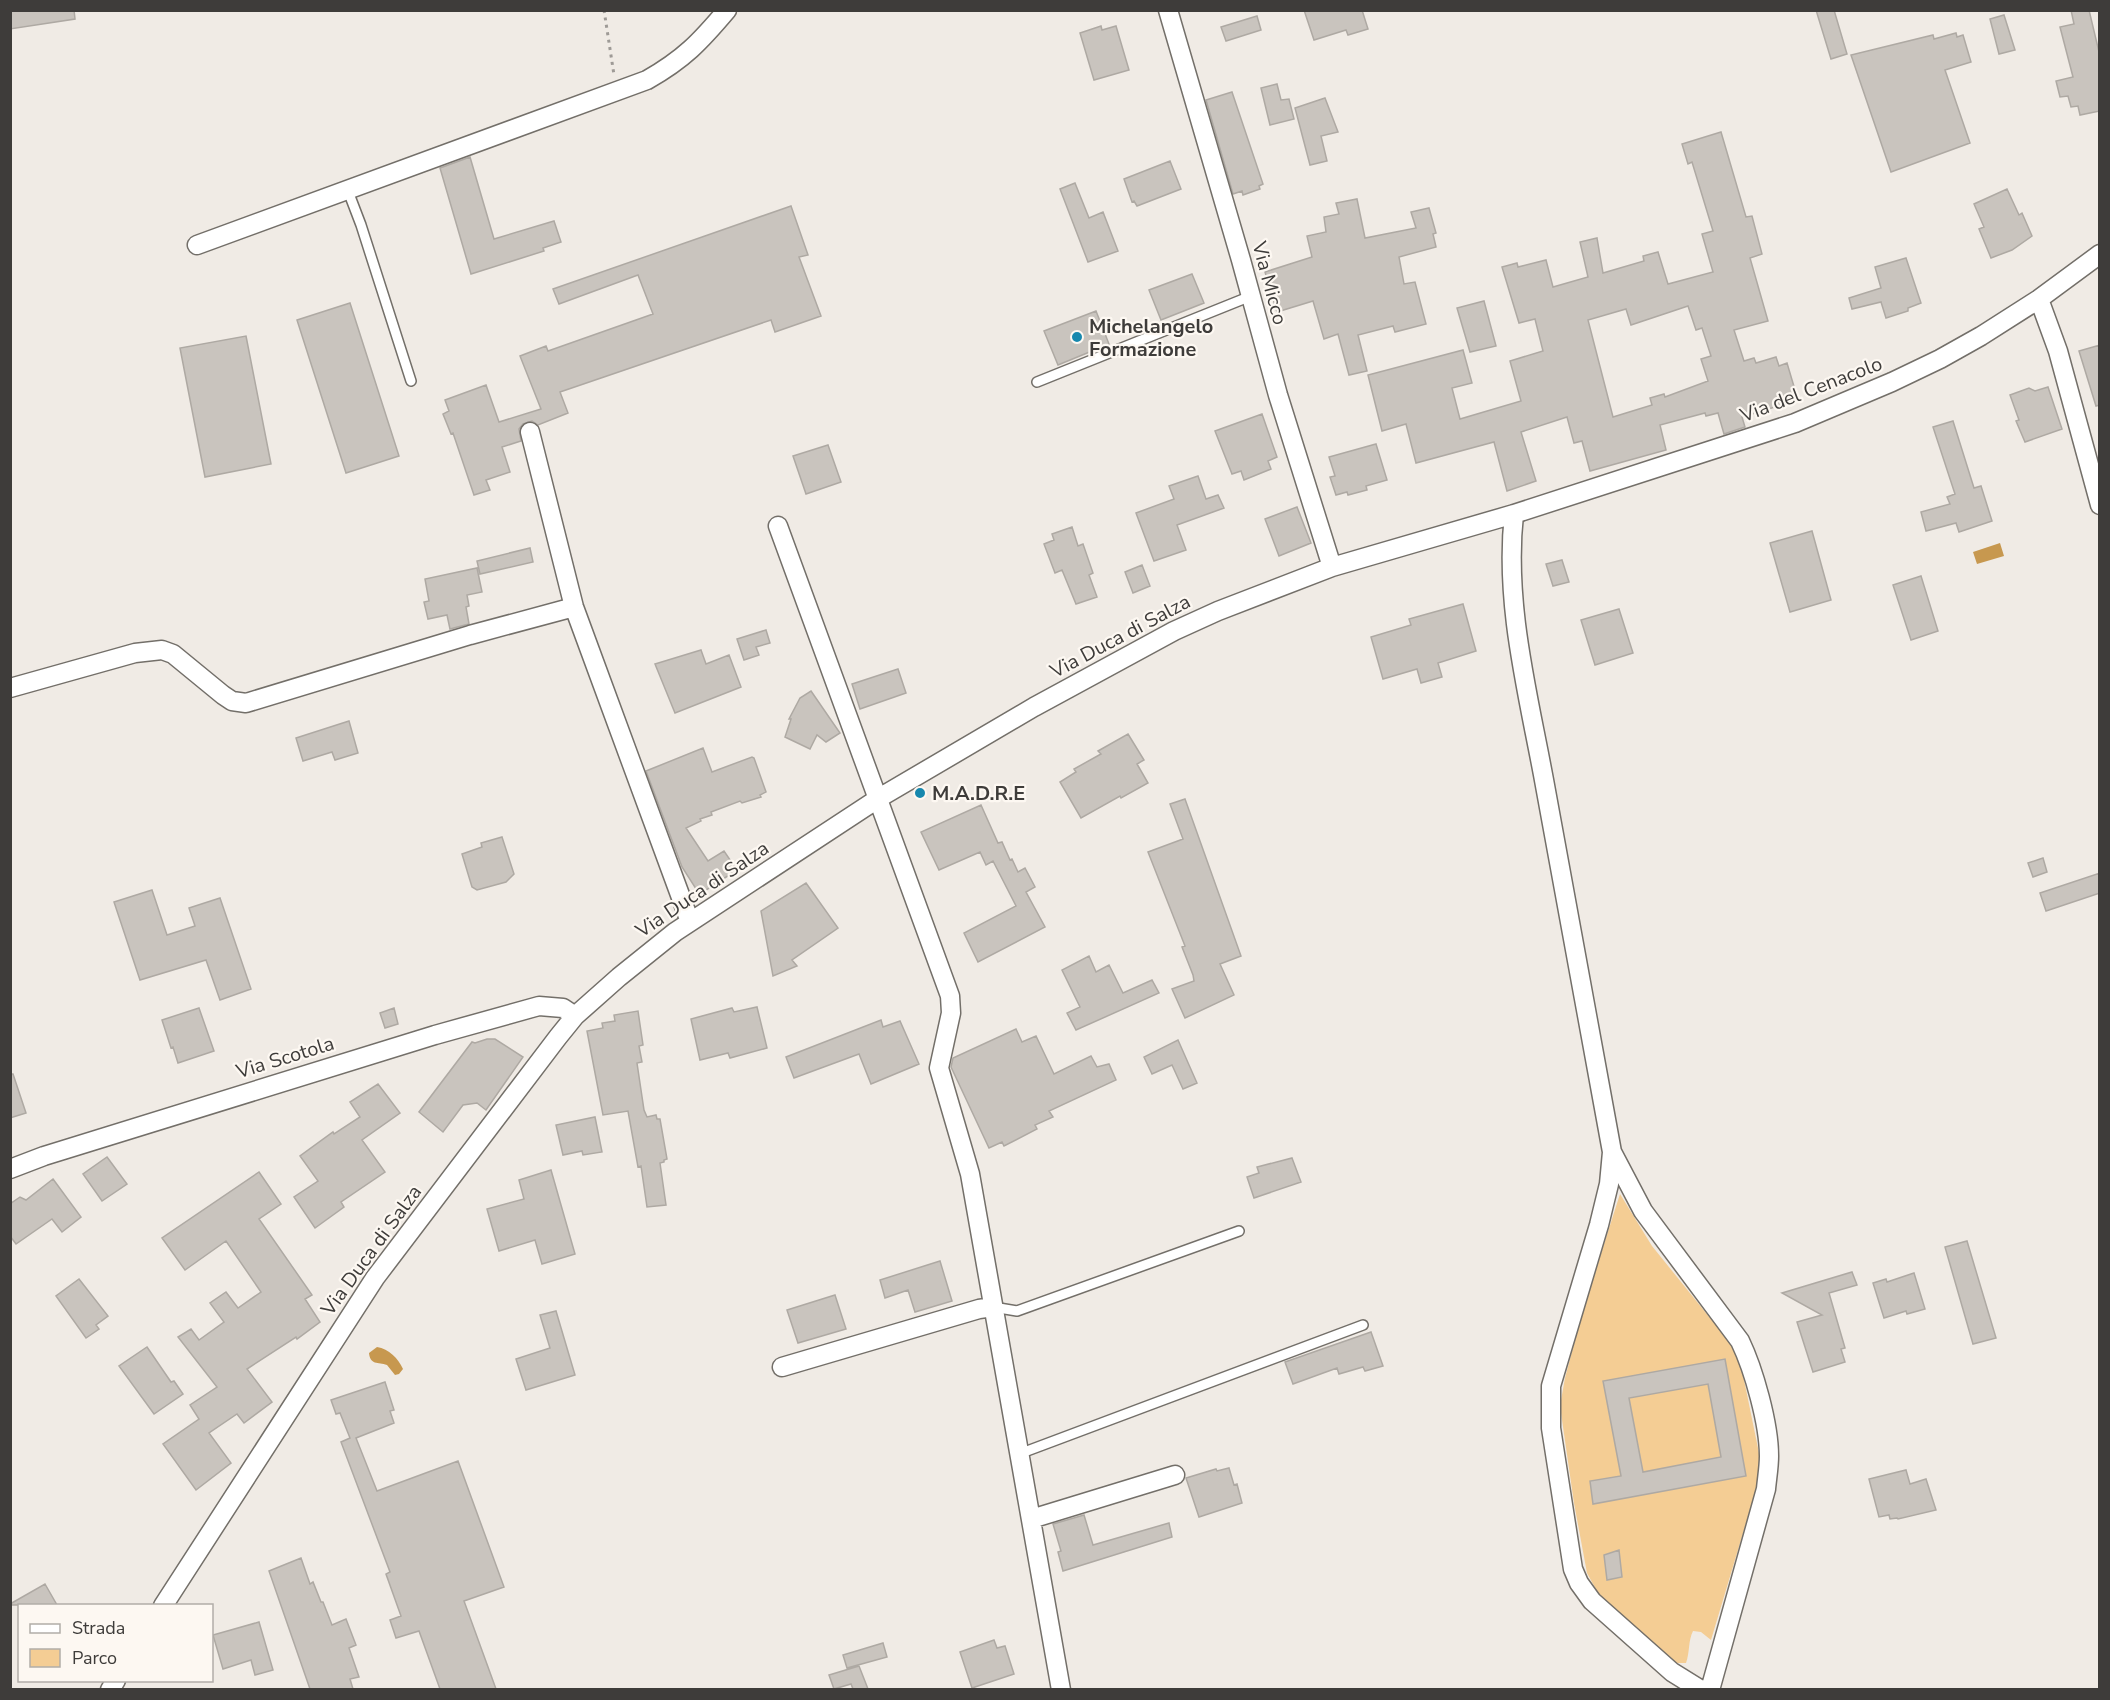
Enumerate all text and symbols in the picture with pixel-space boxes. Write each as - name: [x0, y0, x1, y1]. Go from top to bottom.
- street label: Via Micco: [1245, 238, 1294, 328]
- place label: Michelangelo Formazione: [1089, 313, 1213, 363]
- marker: Michelangelo Formazione: [1070, 330, 1084, 344]
- street label: Via del Cenacolo: [1735, 350, 1886, 429]
- street label: Via Duca di Salza: [1045, 588, 1195, 685]
- place label: M.A.D.R.E: [932, 780, 1025, 807]
- marker: M.A.D.R.E: [913, 786, 927, 800]
- street label: Via Duca di Salza: [630, 835, 774, 945]
- street label: Via Scotola: [232, 1030, 337, 1085]
- street label: Via Duca di Salza: [314, 1180, 428, 1322]
- legend: [18, 1604, 213, 1682]
- text: Strada: [72, 1616, 125, 1640]
- text: Parco: [72, 1646, 117, 1670]

